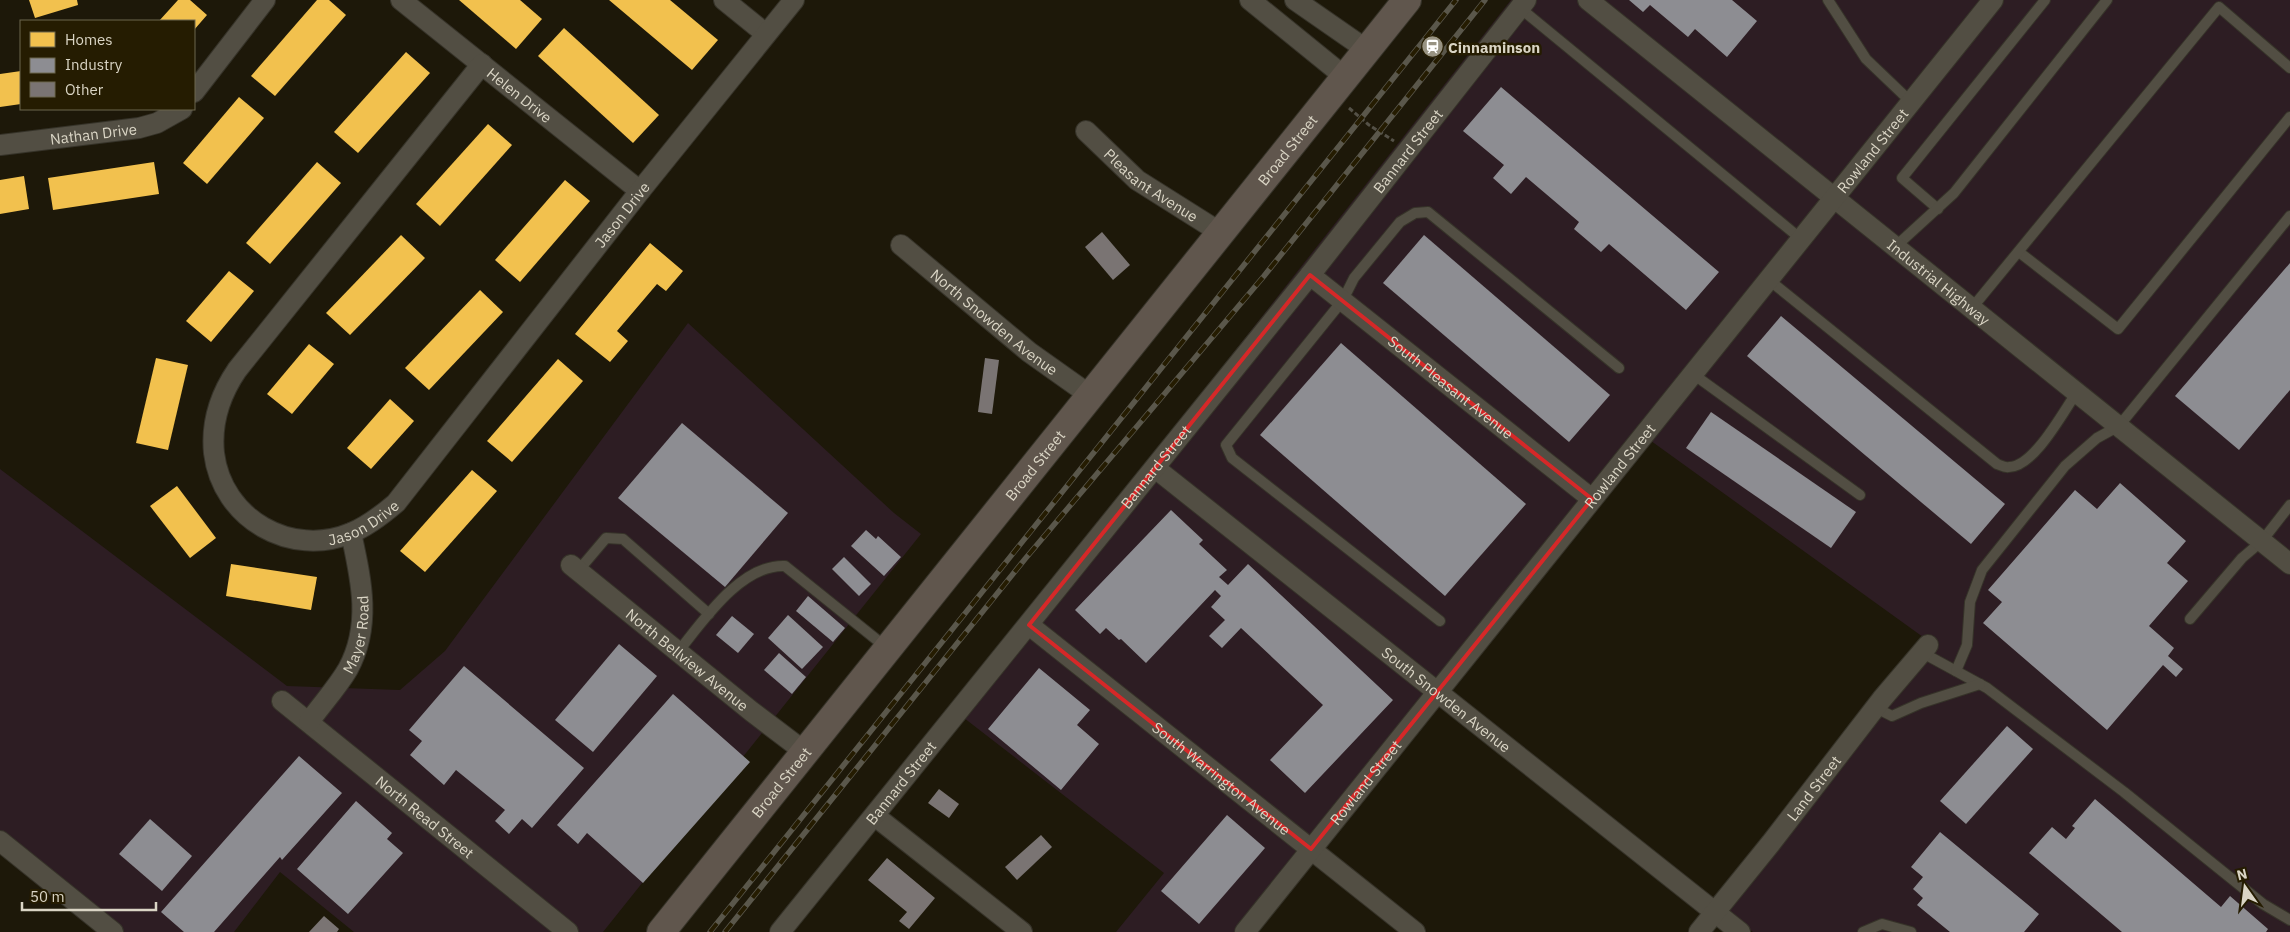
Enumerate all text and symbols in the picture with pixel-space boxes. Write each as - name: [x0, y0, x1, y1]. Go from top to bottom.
- legend: [20, 20, 195, 110]
- text: Homes: [65, 30, 113, 49]
- station icon: Cinnaminson: [1420, 35, 1444, 59]
- place label: Cinnaminson: [1448, 38, 1540, 57]
- text: Industry: [65, 55, 123, 74]
- street label: Helen Drive: [483, 63, 556, 127]
- text: Other: [65, 80, 104, 99]
- street label: Rowland Street: [1832, 104, 1912, 197]
- street label: Bannard Street: [1369, 105, 1446, 197]
- street label: Broad Street: [1253, 111, 1321, 189]
- street label: Nathan Drive: [49, 119, 138, 148]
- street label: Pleasant Avenue: [1100, 144, 1202, 226]
- street label: Jason Drive: [590, 178, 653, 251]
- street label: Industrial Highway: [1883, 235, 1995, 329]
- street label: North Snowden Avenue: [927, 265, 1062, 379]
- street label: South Pleasant Avenue: [1384, 331, 1518, 443]
- street label: Rowland Street: [1580, 419, 1659, 512]
- street label: Bannard Street: [1116, 421, 1195, 512]
- street label: Broad Street: [1001, 426, 1069, 504]
- street label: Jason Drive: [327, 495, 402, 549]
- street label: Mayer Road: [338, 595, 372, 676]
- street label: North Bellview Avenue: [622, 604, 753, 715]
- street label: South Snowden Avenue: [1378, 642, 1515, 756]
- street label: South Warrington Avenue: [1149, 717, 1294, 839]
- street label: Rowland Street: [1325, 736, 1405, 828]
- street label: Bannard Street: [861, 737, 940, 828]
- street label: Broad Street: [747, 743, 815, 821]
- street label: Land Street: [1782, 751, 1845, 824]
- street label: North Read Street: [372, 771, 478, 862]
- north arrow: [2220, 862, 2270, 912]
- text: N: [2235, 864, 2249, 884]
- scale bar: [22, 880, 156, 912]
- text: 50 m: [30, 887, 65, 906]

